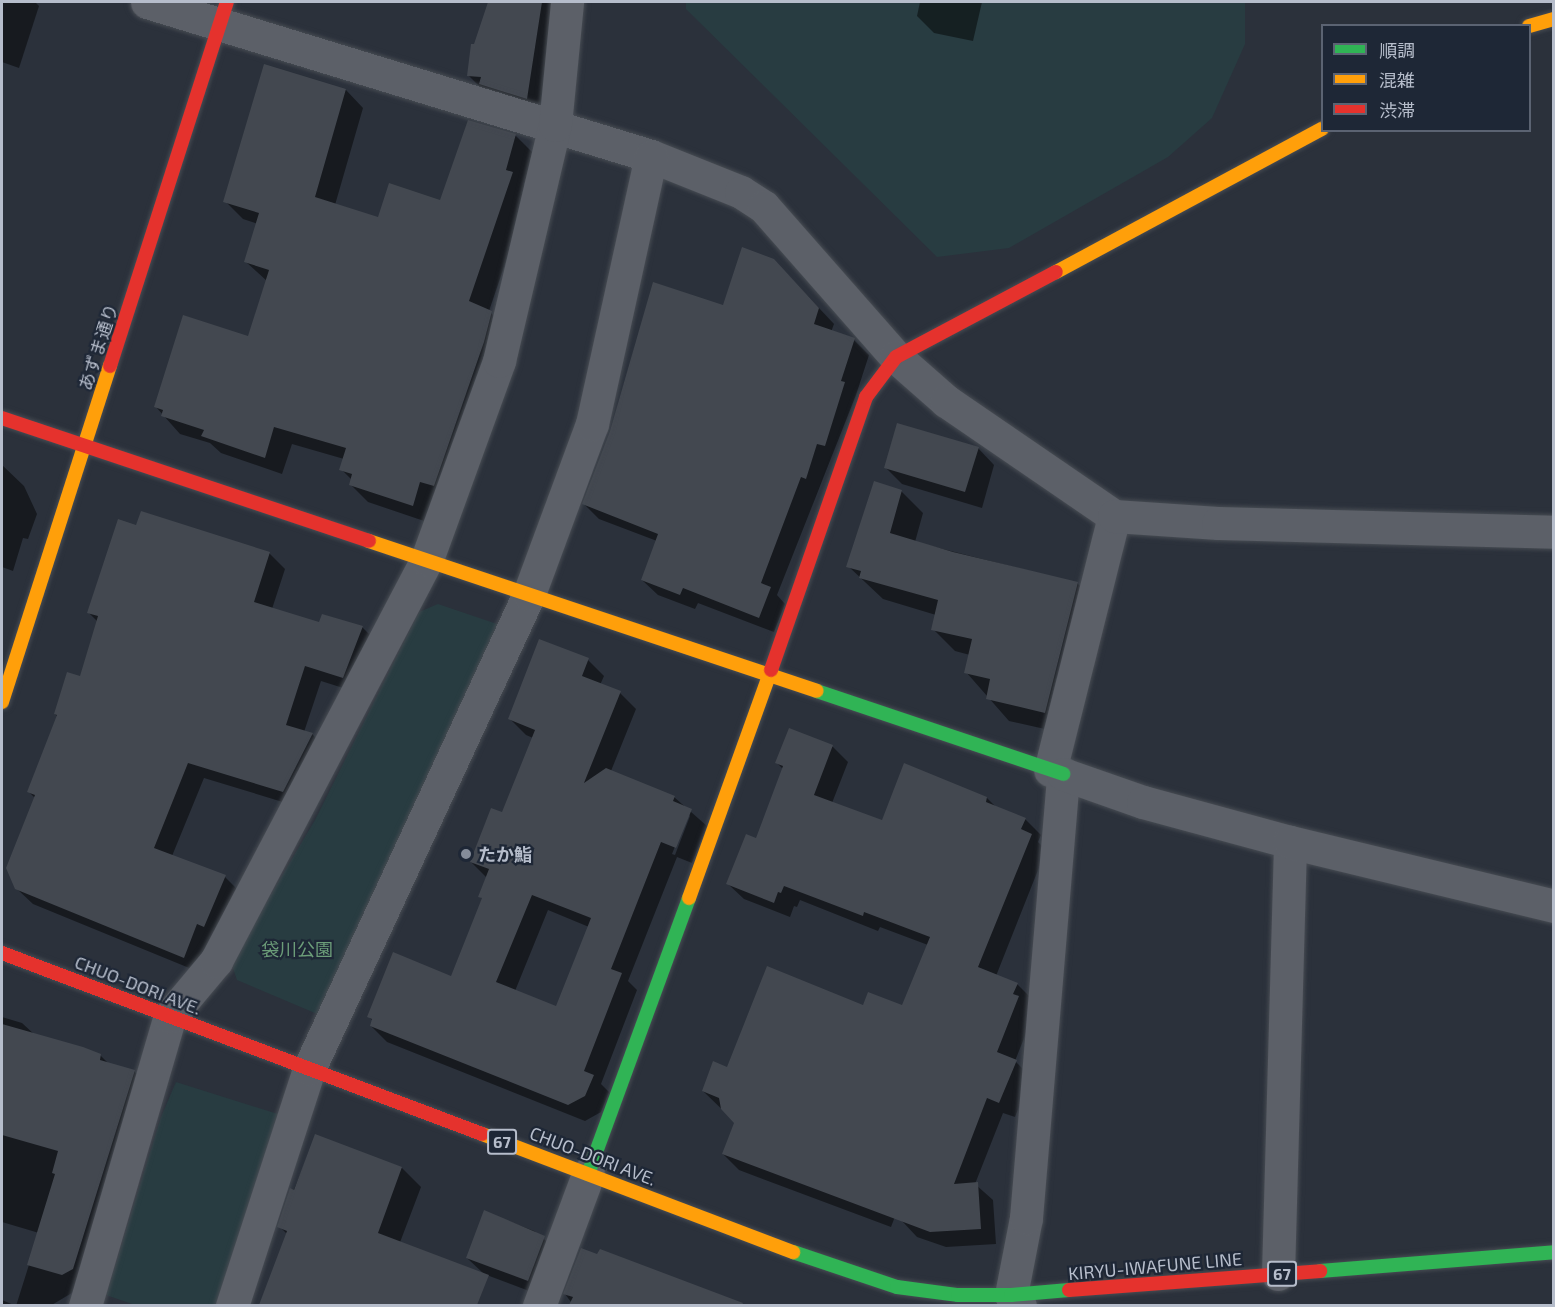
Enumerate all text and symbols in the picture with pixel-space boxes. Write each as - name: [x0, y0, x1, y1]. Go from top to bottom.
- legend: [1321, 24, 1531, 132]
- text: 順調: [1379, 39, 1415, 61]
- text: 混雑: [1379, 69, 1415, 91]
- text: 渋滞: [1379, 99, 1415, 121]
- street label: あずま通り: [74, 301, 122, 393]
- place label: たか鮨: [478, 843, 532, 865]
- marker: たか鮨: [459, 847, 473, 861]
- park label: 袋川公園: [261, 938, 333, 960]
- street label: CHUO-DORI AVE.: [72, 951, 204, 1019]
- street label: CHUO-DORI AVE.: [527, 1122, 659, 1190]
- road number: 67: [487, 1129, 517, 1155]
- street label: KIRYU-IWAFUNE LINE: [1067, 1248, 1243, 1284]
- road number: 67: [1267, 1261, 1297, 1287]

